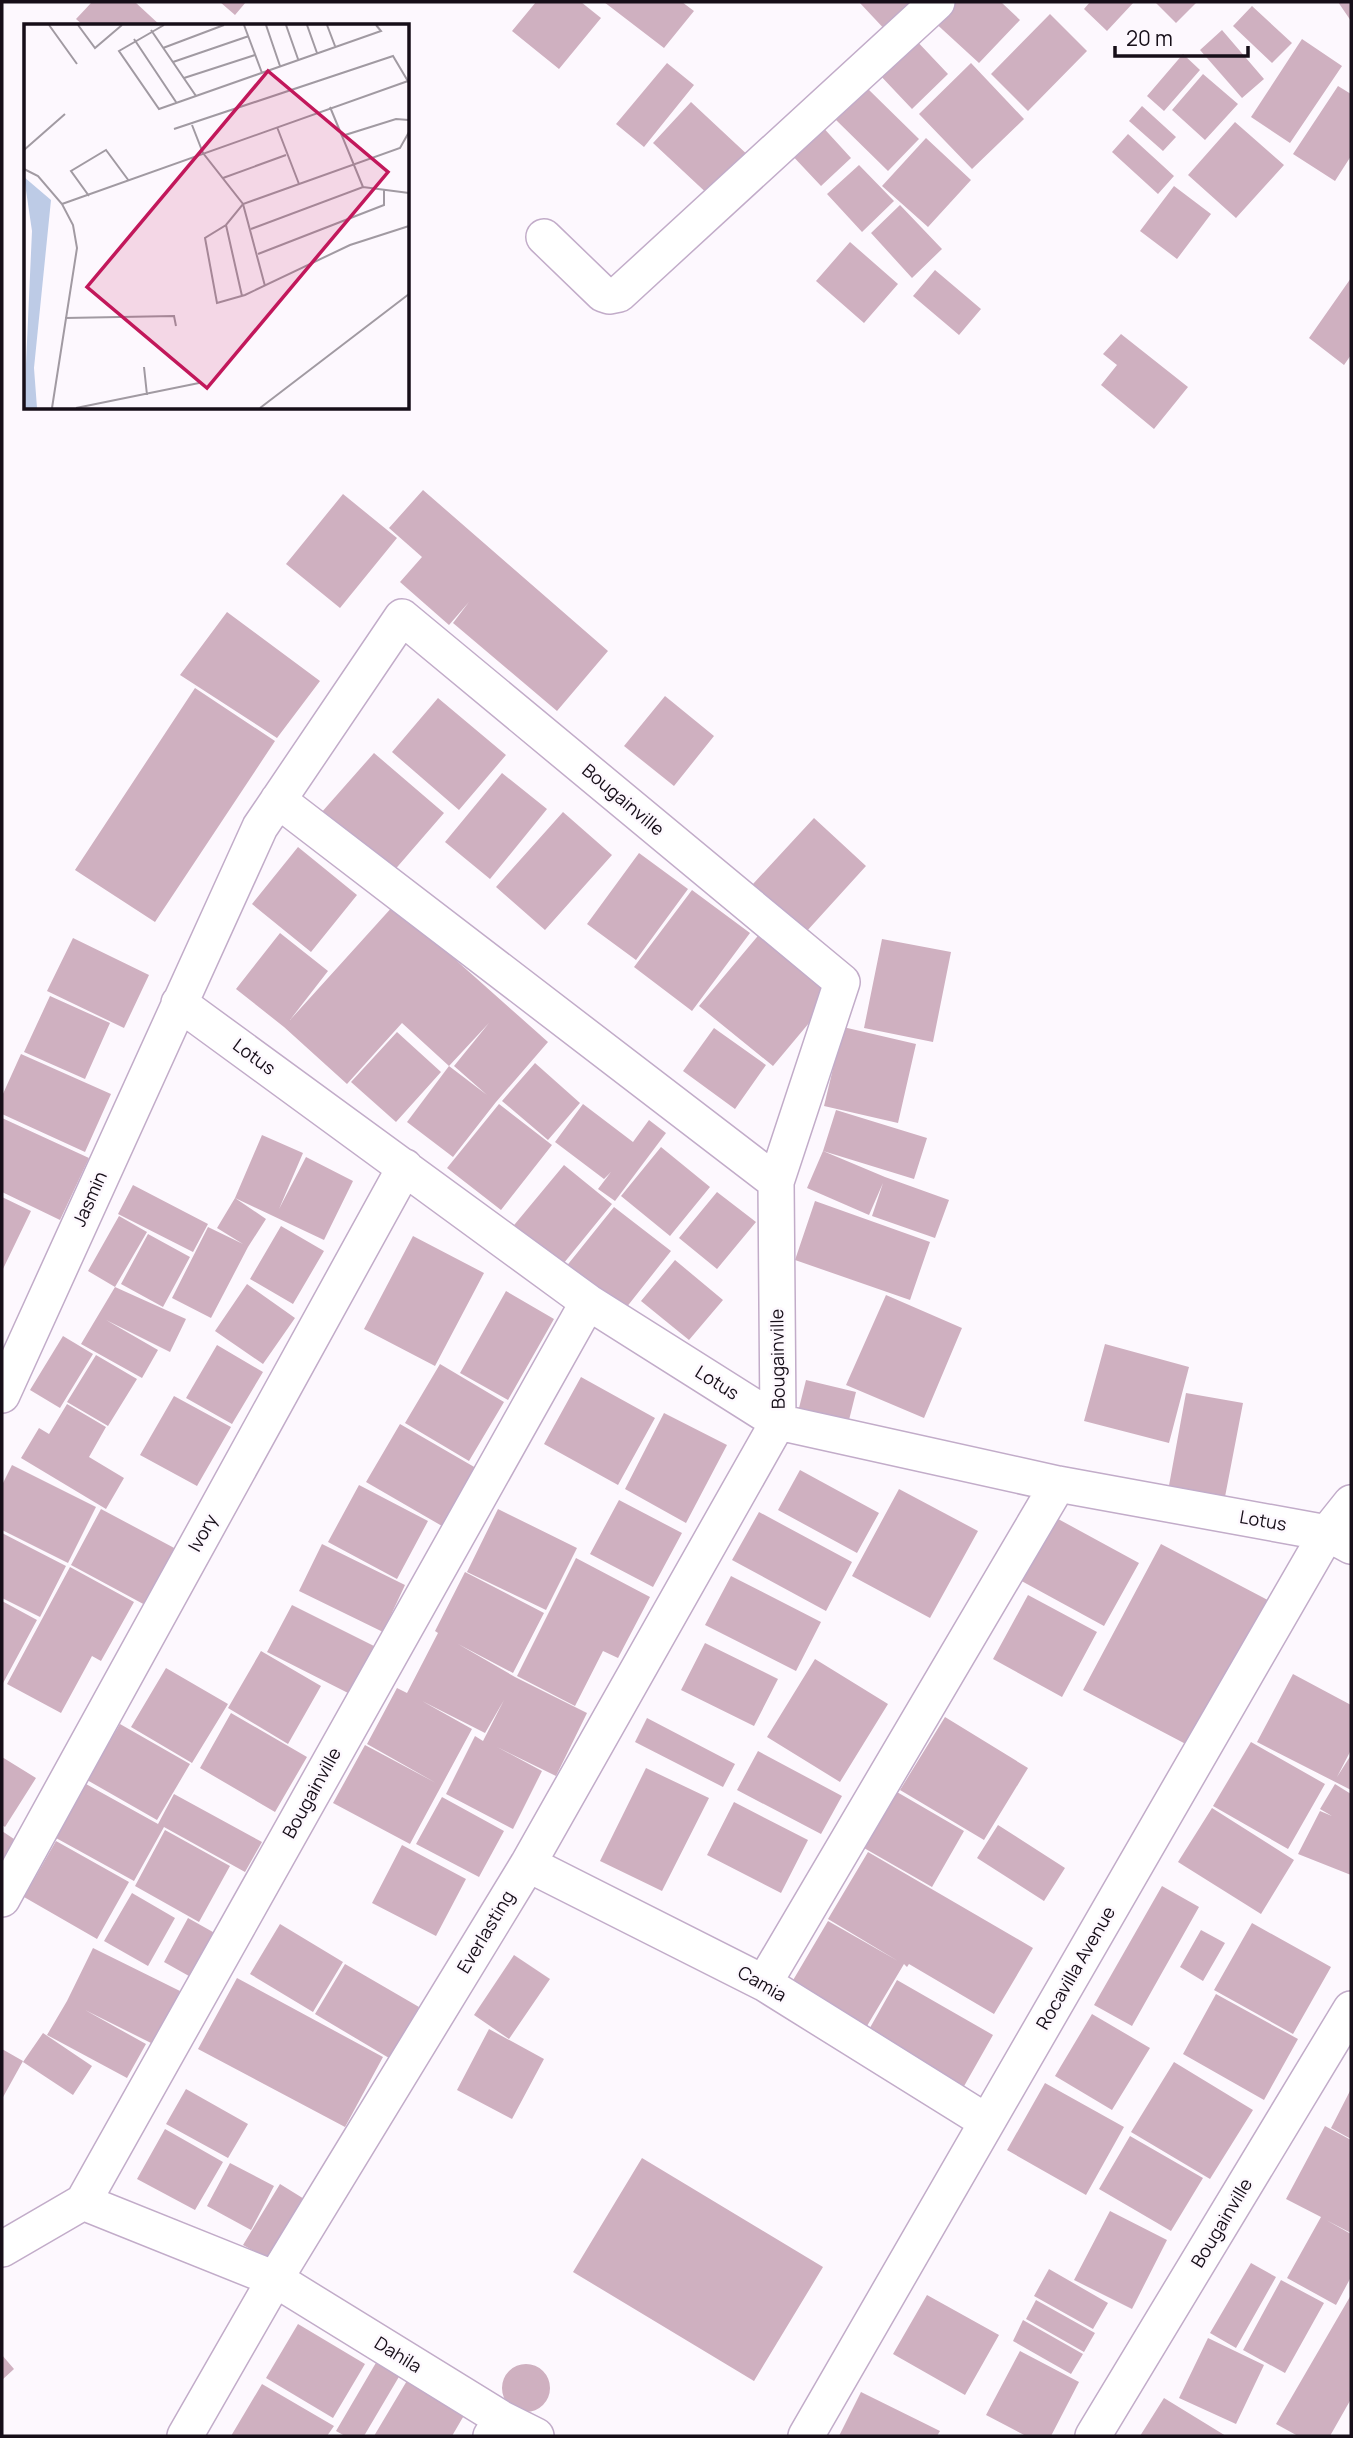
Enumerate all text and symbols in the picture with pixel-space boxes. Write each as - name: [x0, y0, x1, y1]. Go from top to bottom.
- scale bar: [1115, 14, 1248, 58]
- inset map: [24, 24, 410, 410]
- text: 20 m: [1126, 24, 1173, 52]
- street label: Bougainville: [578, 758, 670, 841]
- street label: Lotus: [228, 1033, 281, 1080]
- street label: Jasmin: [66, 1167, 112, 1230]
- street label: Bougainville: [764, 1309, 790, 1409]
- street label: Lotus: [691, 1359, 744, 1405]
- street label: Lotus: [1238, 1504, 1288, 1536]
- street label: Ivory: [182, 1509, 222, 1556]
- street label: Bougainville: [276, 1743, 346, 1842]
- street label: Everlasting: [451, 1886, 519, 1977]
- street label: Rocavilla Avenue: [1030, 1902, 1120, 2033]
- street label: Camia: [734, 1960, 791, 2007]
- street label: Bougainville: [1185, 2173, 1257, 2272]
- street label: Dahila: [370, 2330, 427, 2378]

